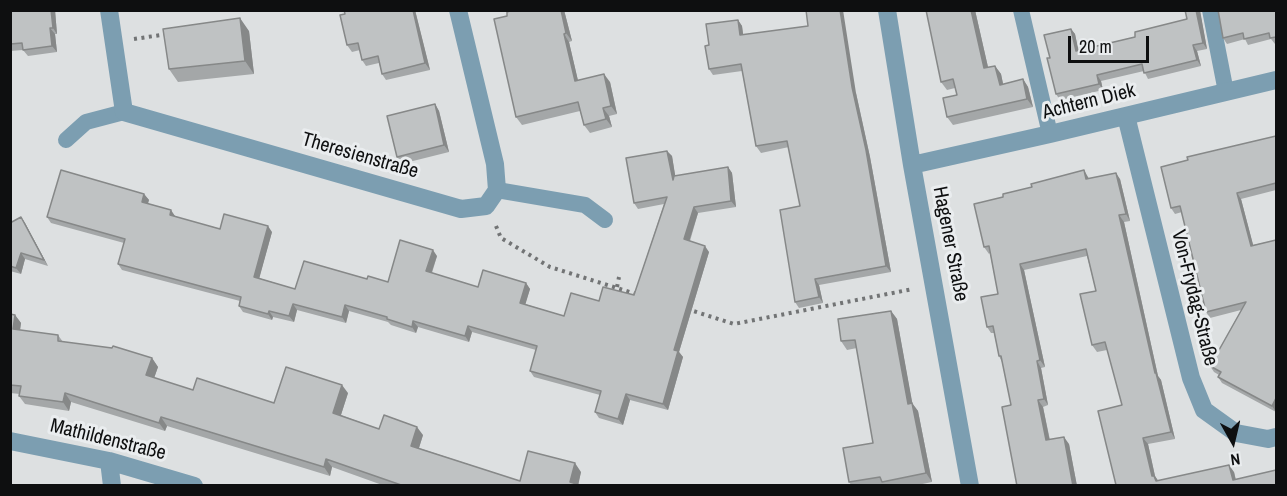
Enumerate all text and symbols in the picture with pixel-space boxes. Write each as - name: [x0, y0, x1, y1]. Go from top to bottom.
- scale bar: [1071, 24, 1152, 62]
- text: 20 m: [1079, 34, 1112, 59]
- street label: Achtern Diek: [1040, 79, 1138, 125]
- street label: Theresienstraße: [299, 128, 421, 184]
- street label: Hagener Straße: [927, 184, 973, 304]
- street label: Von-Frydag-Straße: [1165, 227, 1223, 369]
- north arrow: [1203, 412, 1263, 472]
- street label: Mathildenstraße: [48, 414, 168, 466]
- text: N: [1229, 448, 1242, 471]

